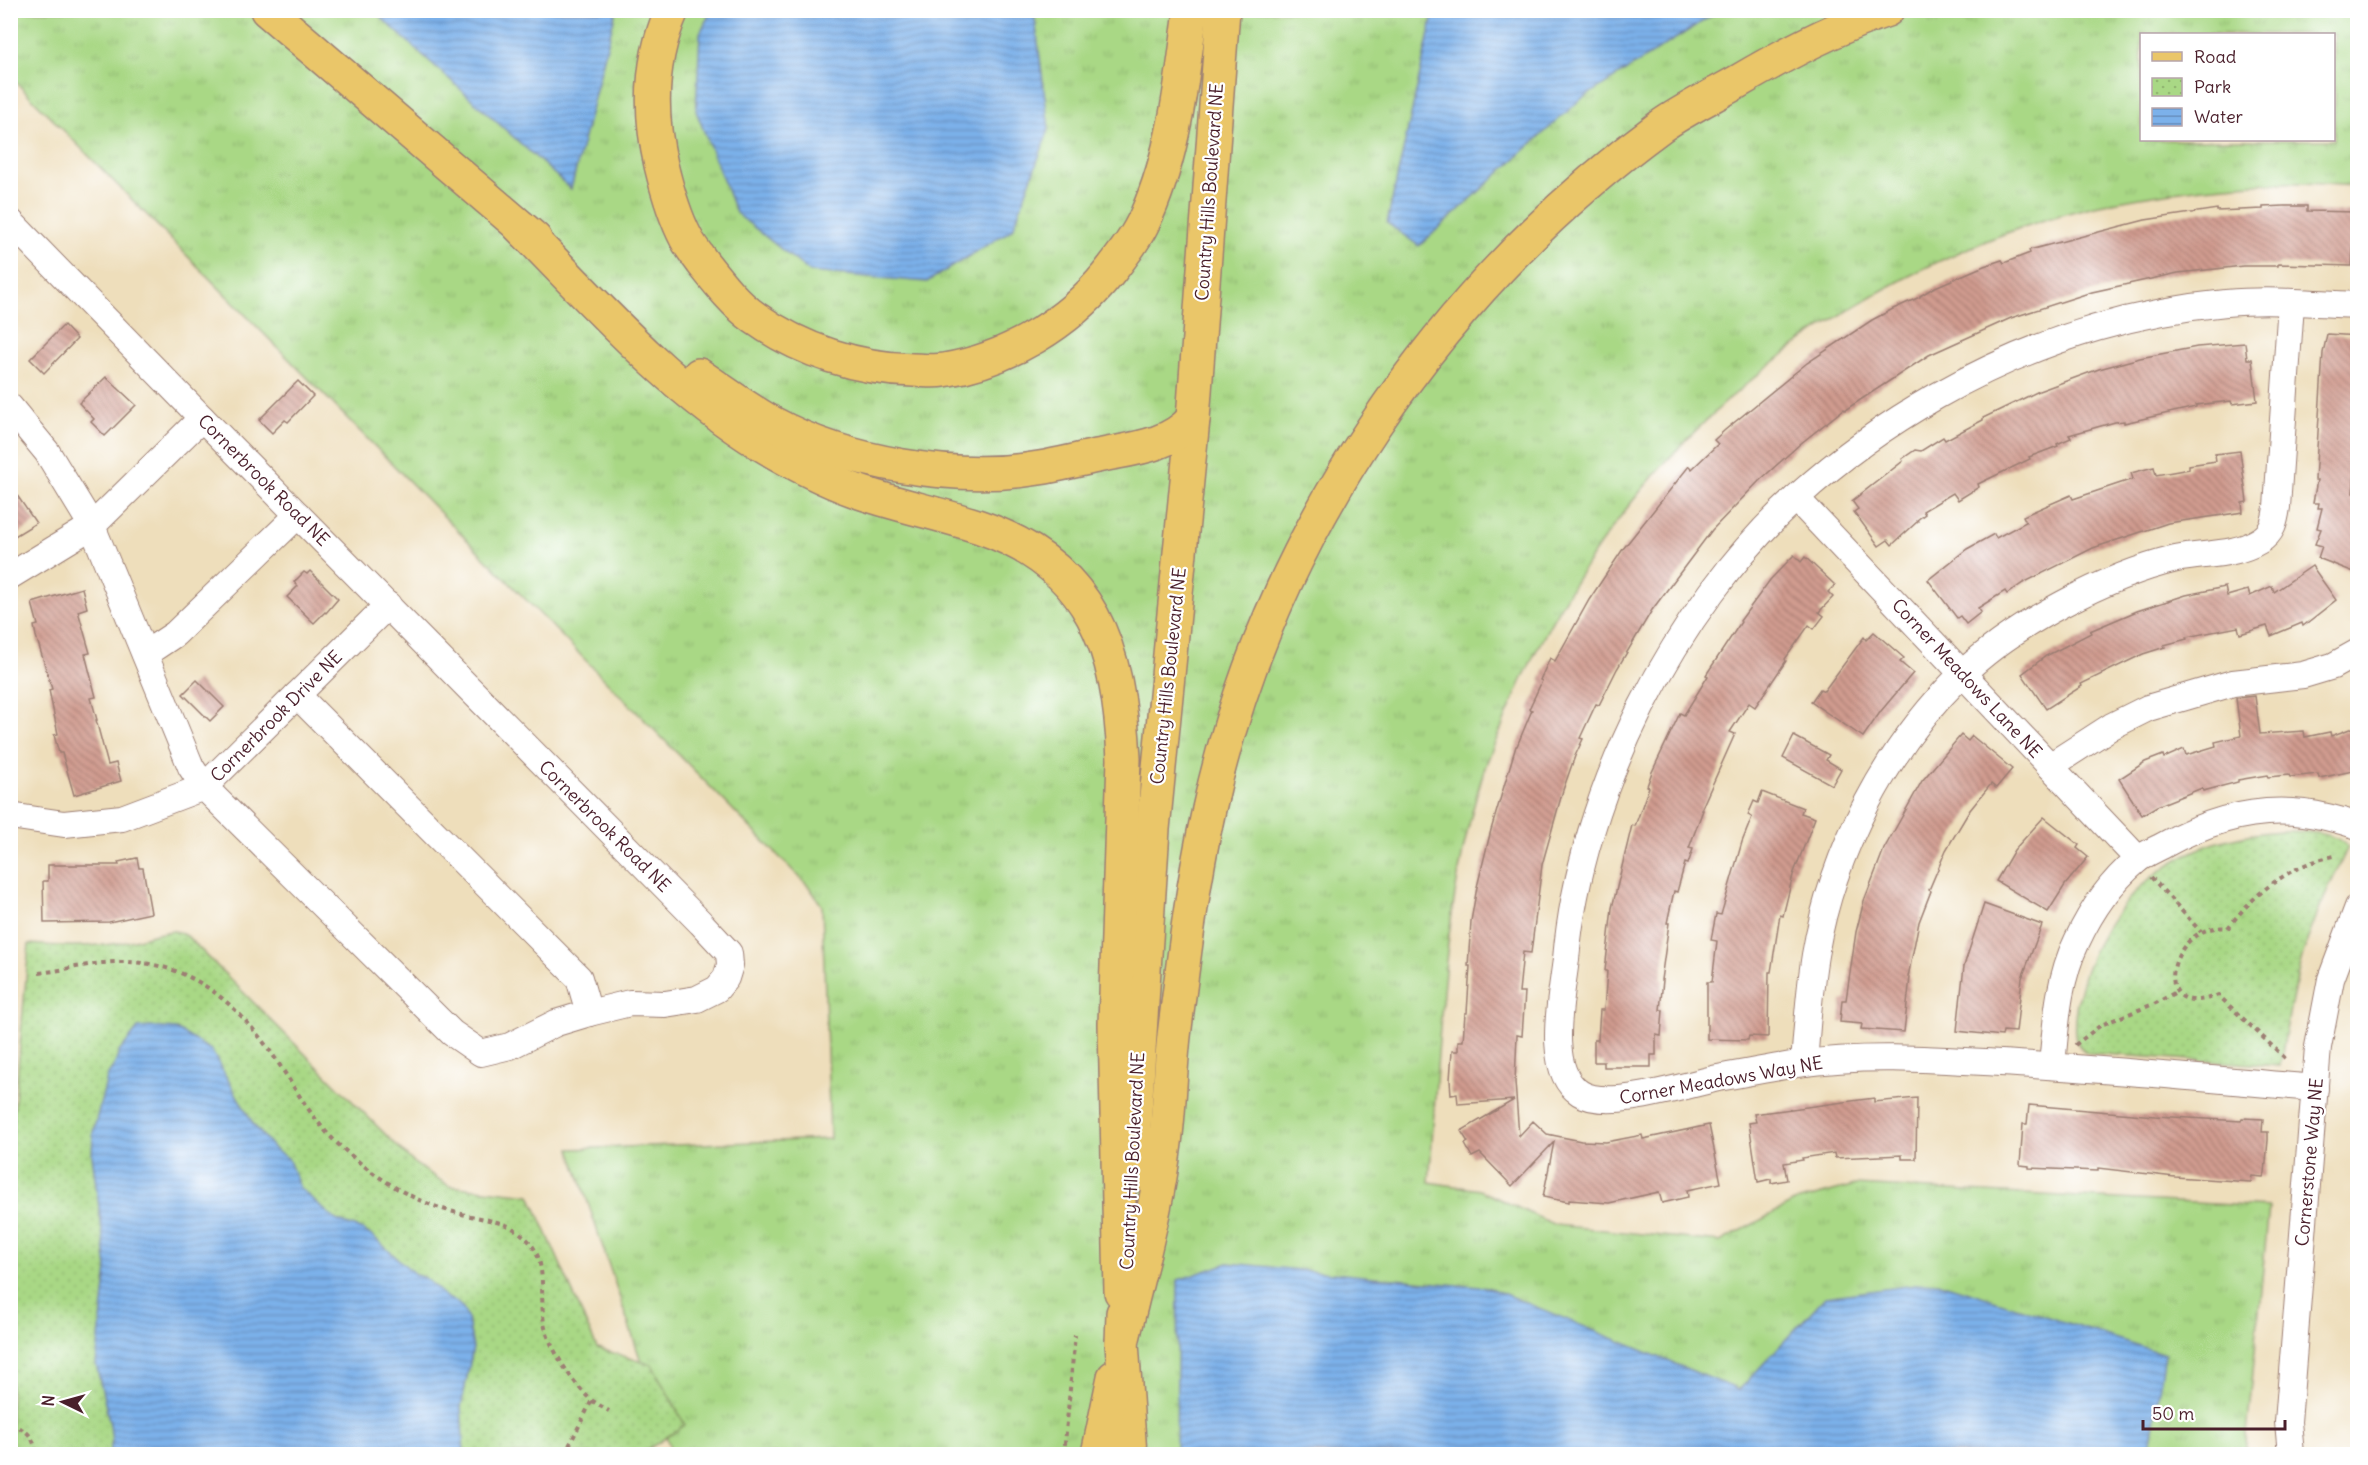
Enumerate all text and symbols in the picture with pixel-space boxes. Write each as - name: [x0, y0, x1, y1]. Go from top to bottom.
- legend: [2140, 33, 2335, 141]
- text: Road: [2194, 45, 2237, 68]
- text: Park: [2194, 75, 2231, 98]
- street label: Country Hills Boulevard NE: [1190, 82, 1228, 302]
- text: Water: [2194, 105, 2244, 128]
- street label: Cornerbrook Road NE: [193, 409, 335, 551]
- street label: Country Hills Boulevard NE: [1145, 566, 1191, 786]
- street label: Corner Meadows Lane NE: [1887, 593, 2047, 763]
- street label: Cornerbrook Drive NE: [205, 645, 347, 787]
- street label: Cornerbrook Road NE: [534, 755, 676, 897]
- street label: Corner Meadows Way NE: [1618, 1051, 1824, 1109]
- street label: Country Hills Boulevard NE: [1115, 1052, 1149, 1270]
- street label: Cornerstone Way NE: [2290, 1077, 2328, 1247]
- north arrow: [33, 1372, 93, 1432]
- scale bar: [2143, 1393, 2286, 1431]
- text: N: [38, 1394, 59, 1407]
- text: 50 m: [2152, 1402, 2194, 1425]

